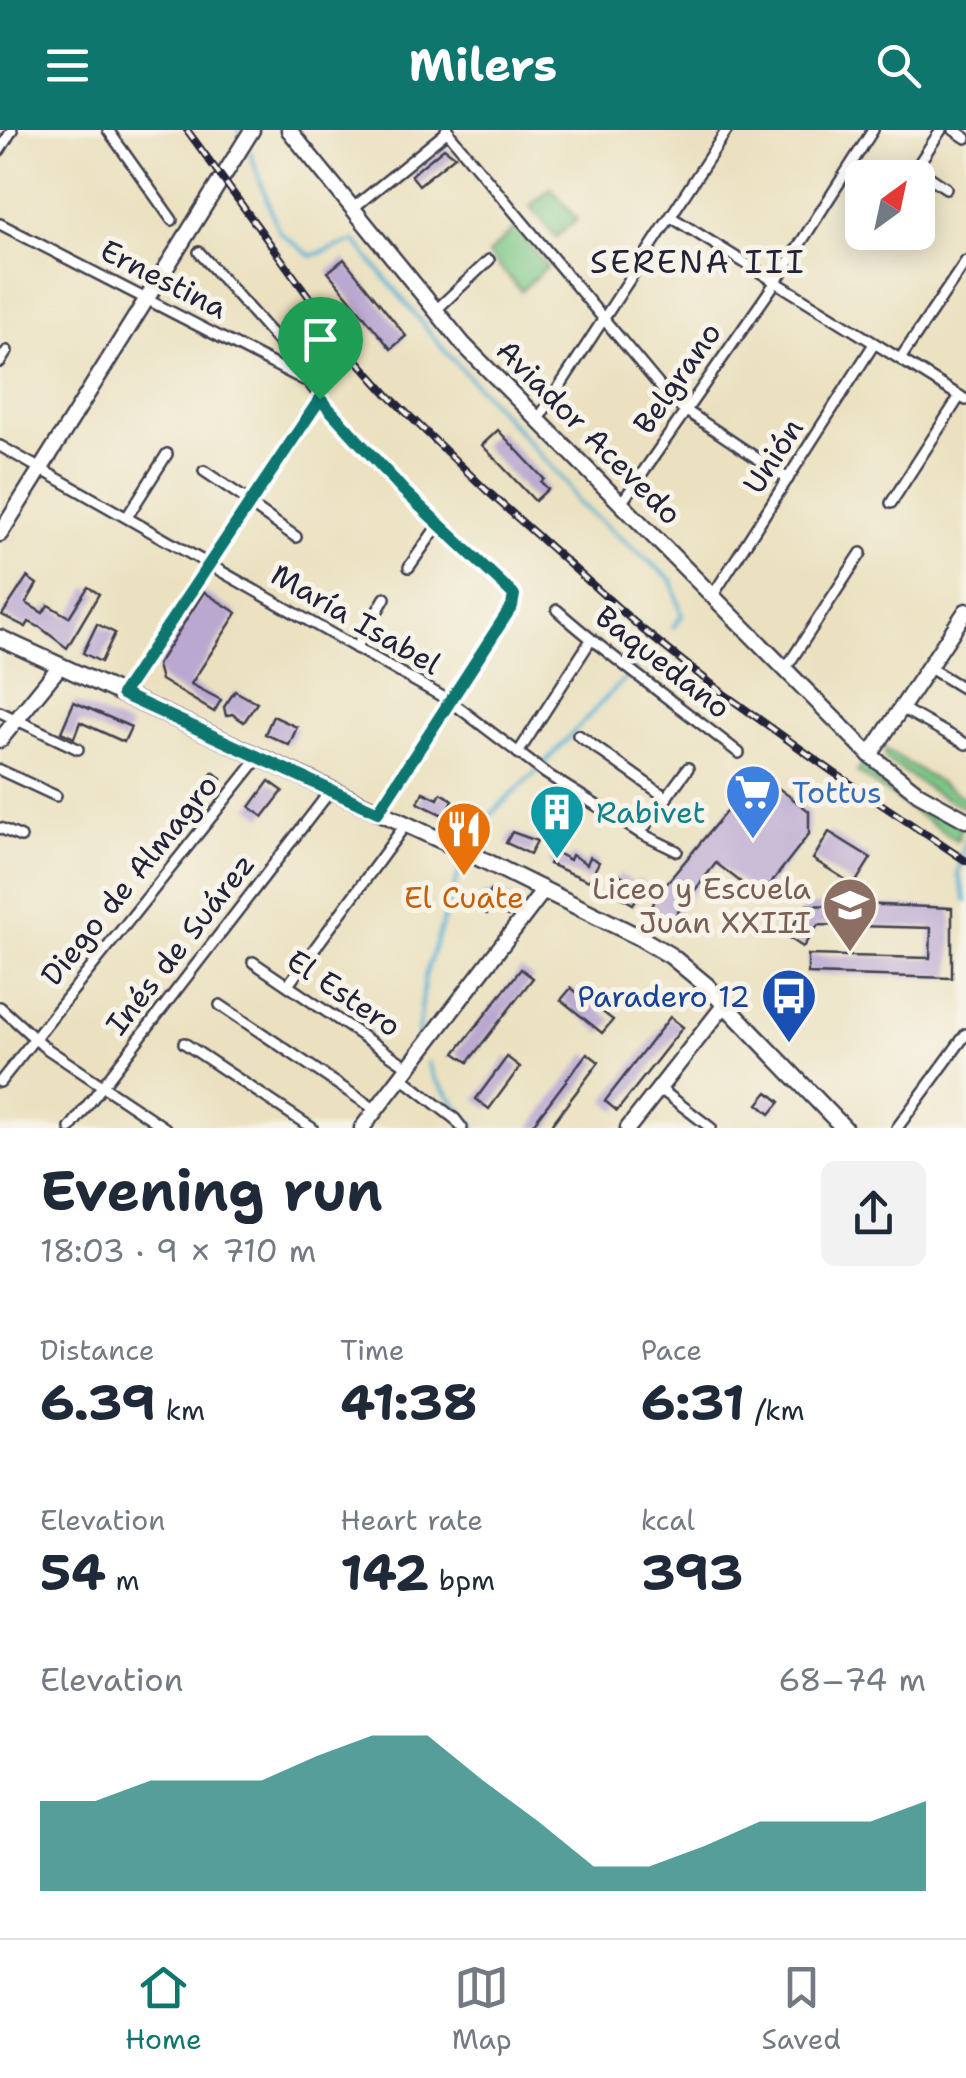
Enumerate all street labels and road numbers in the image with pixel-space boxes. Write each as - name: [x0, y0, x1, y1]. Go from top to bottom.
- street label: Ernestina: [94, 230, 235, 329]
- street label: Belgrano: [624, 314, 730, 442]
- street label: Aviador Acevedo: [487, 330, 691, 534]
- street label: Unión: [733, 410, 813, 502]
- street label: María Isabel: [264, 554, 448, 684]
- street label: Baquedano: [587, 596, 739, 728]
- street label: Diego de Almagro: [31, 766, 227, 994]
- street label: Inés de Suárez: [96, 845, 264, 1043]
- street label: El Estero: [279, 940, 409, 1046]

